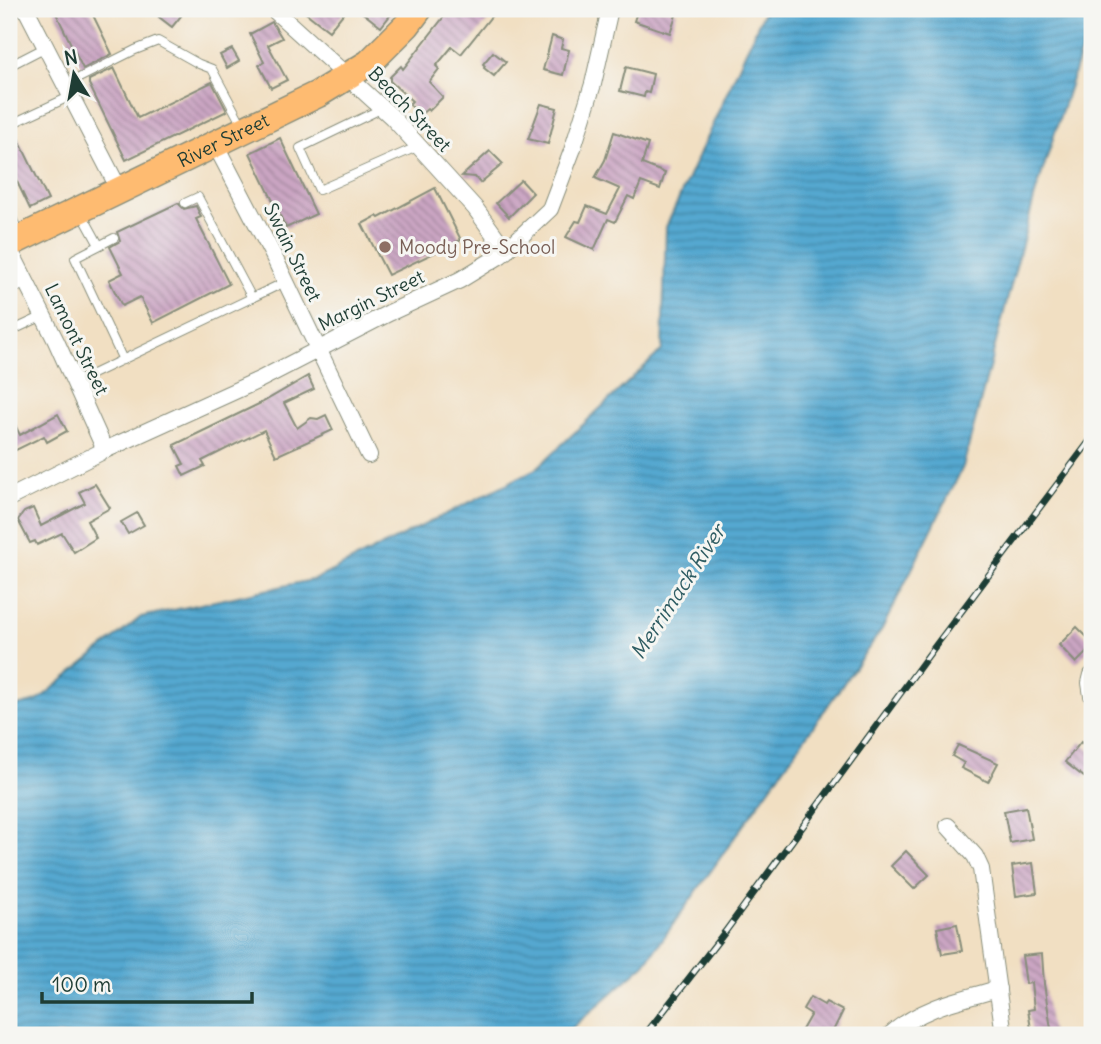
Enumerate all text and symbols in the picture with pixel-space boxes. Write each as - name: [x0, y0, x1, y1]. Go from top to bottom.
- north arrow: [38, 38, 108, 108]
- text: N: [62, 44, 79, 70]
- street label: Beach Street: [363, 61, 457, 157]
- street label: River Street: [173, 108, 273, 172]
- street label: Swain Street: [259, 199, 327, 305]
- place label: Moody Pre-School: [399, 235, 555, 259]
- marker: Moody Pre-School: [377, 239, 393, 255]
- street label: Margin Street: [314, 264, 428, 336]
- street label: Lamont Street: [40, 279, 114, 399]
- water label: Merrimack River: [624, 517, 732, 664]
- scale bar: [42, 960, 252, 1004]
- text: 100 m: [52, 971, 111, 998]

